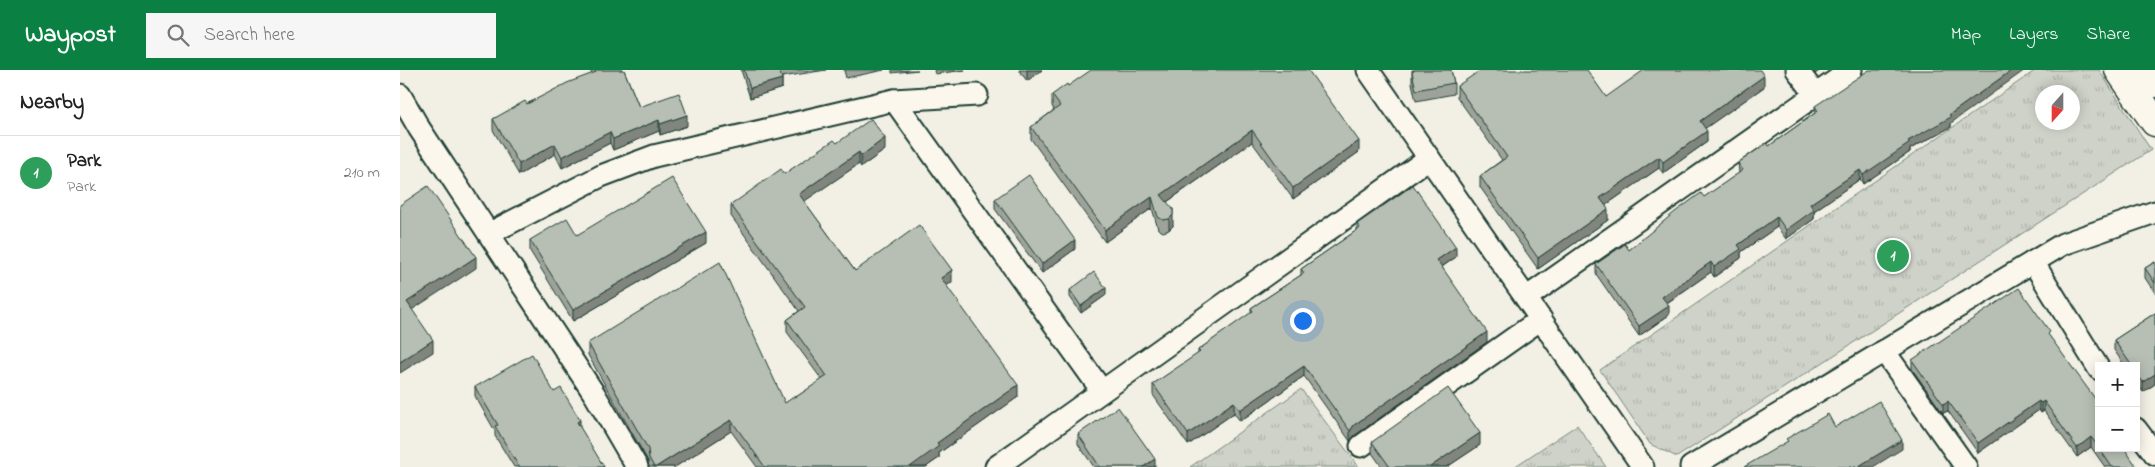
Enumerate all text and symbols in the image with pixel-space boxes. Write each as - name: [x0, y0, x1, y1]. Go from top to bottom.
- search box: [146, 13, 496, 58]
- text: Waypost: [25, 18, 116, 53]
- icon: search: [164, 21, 192, 49]
- text: Search here: [204, 22, 295, 49]
- text: Map: [1951, 22, 1981, 48]
- text: Layers: [2009, 22, 2059, 48]
- text: Share: [2087, 22, 2130, 48]
- north arrow: [2035, 85, 2080, 130]
- text: Nearby: [20, 88, 84, 118]
- text: Park: [67, 148, 101, 175]
- text: 1: [33, 161, 39, 185]
- text: 210 m: [344, 161, 380, 185]
- text: Park: [67, 175, 96, 199]
- pin: 1: [1877, 237, 1909, 275]
- your location: [1290, 308, 1316, 334]
- map controls: [2095, 362, 2140, 452]
- button: +: [2095, 362, 2140, 407]
- button: −: [2095, 407, 2140, 452]

